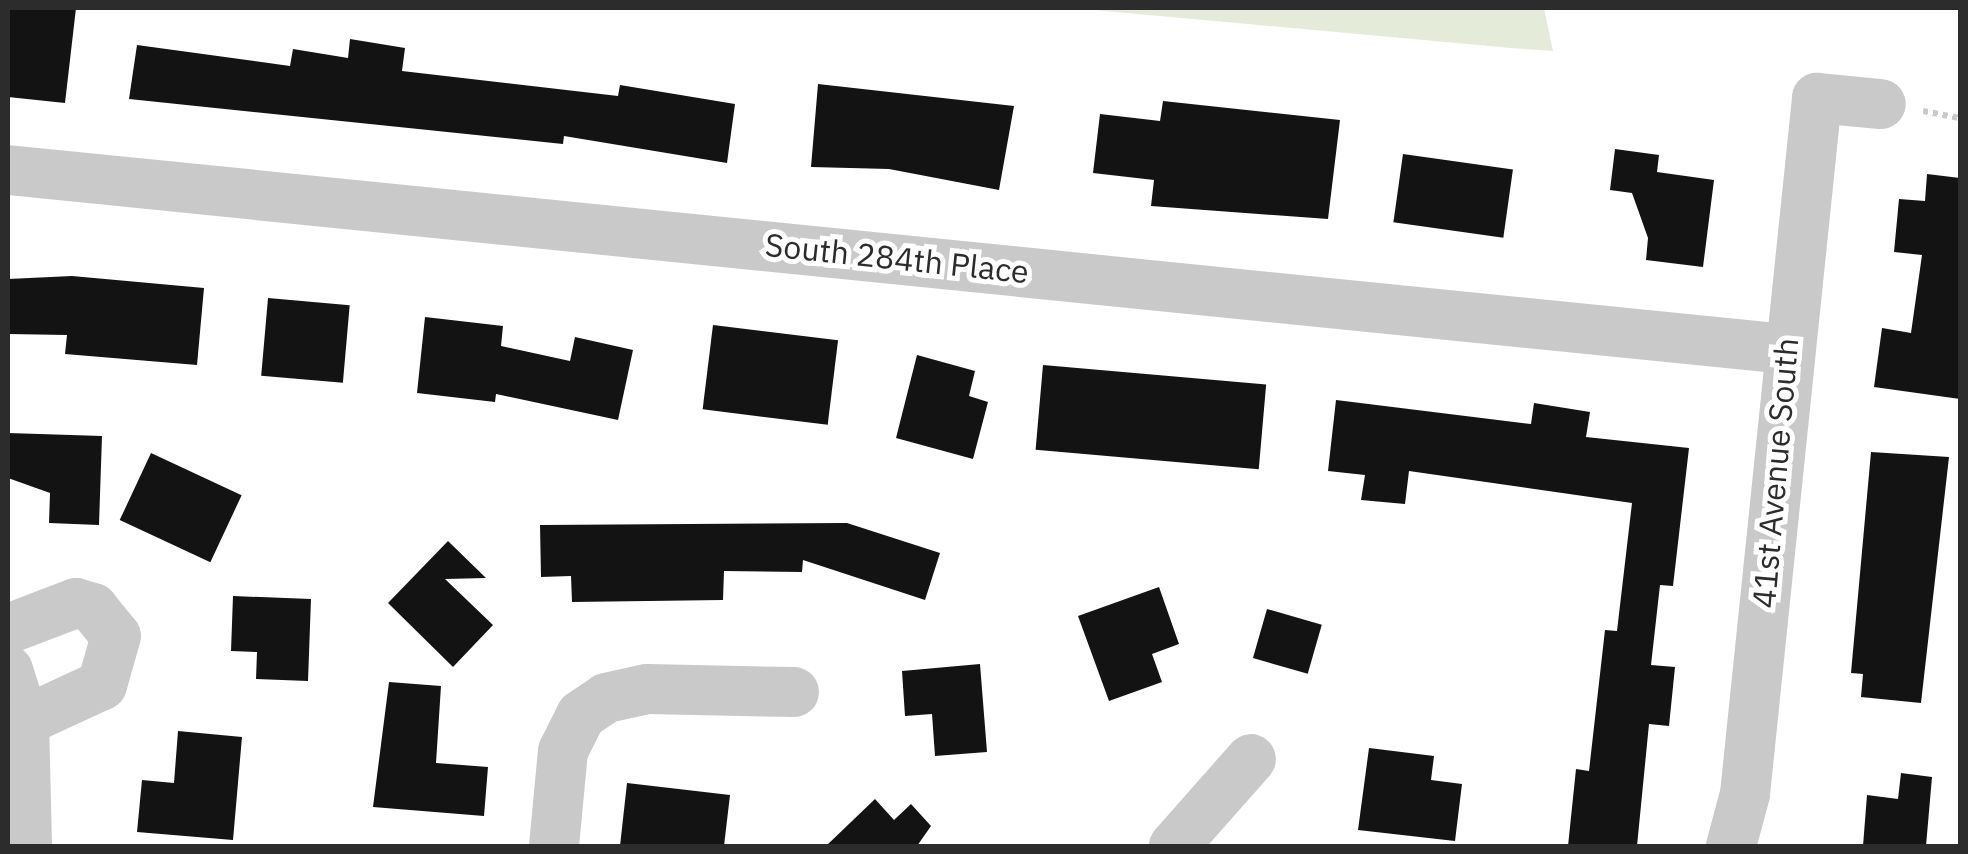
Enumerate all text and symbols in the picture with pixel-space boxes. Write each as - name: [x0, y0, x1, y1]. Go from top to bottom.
- street label: South 284th Place: [763, 225, 1031, 291]
- street label: 41st Avenue South: [1744, 336, 1806, 610]

